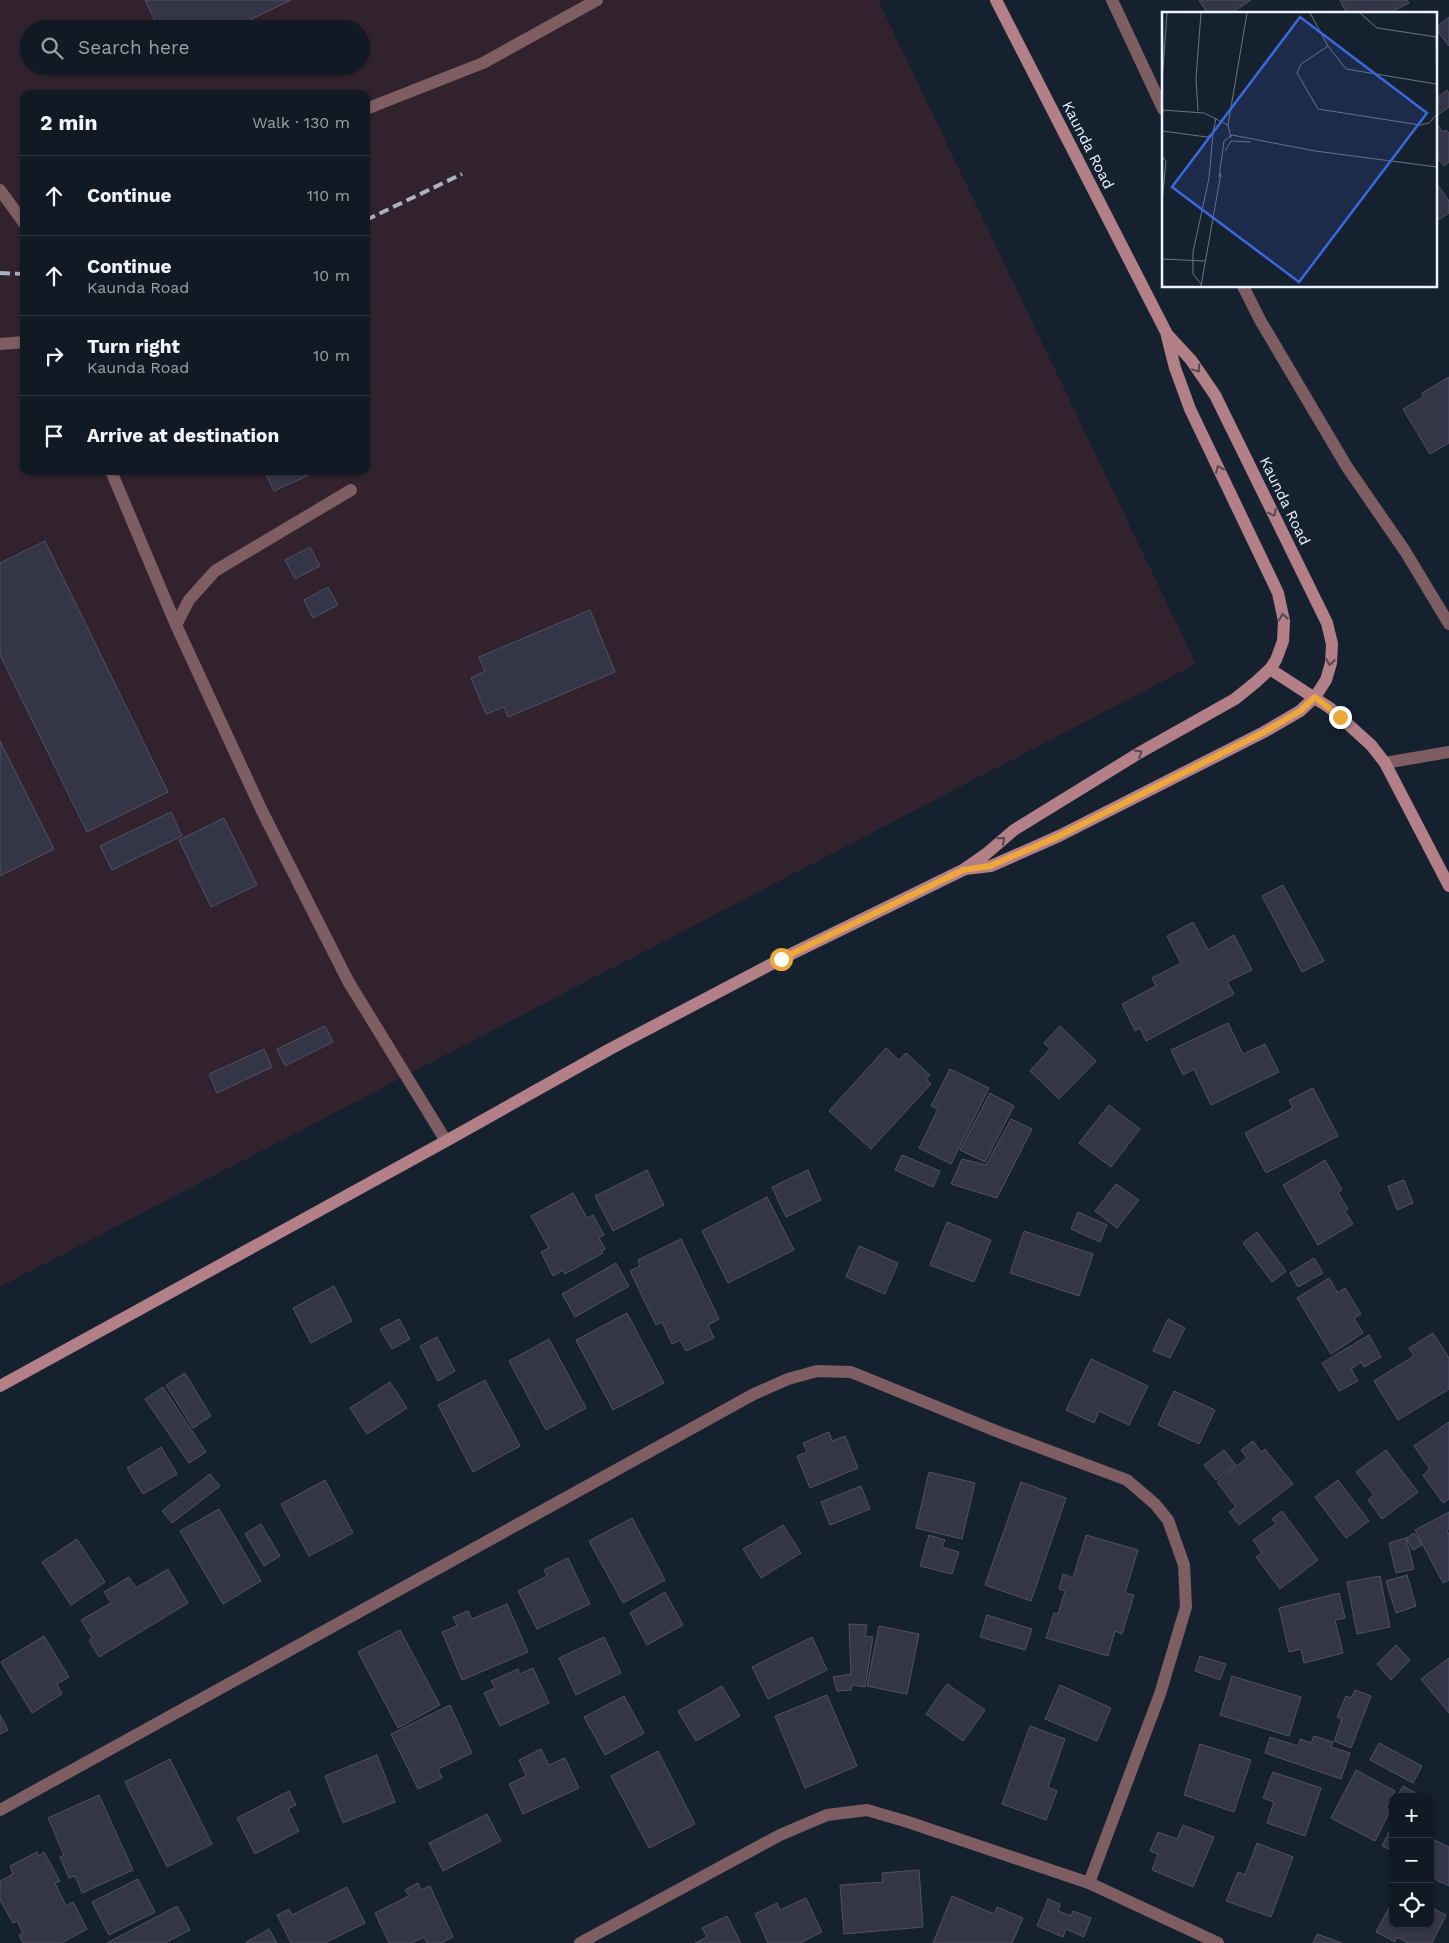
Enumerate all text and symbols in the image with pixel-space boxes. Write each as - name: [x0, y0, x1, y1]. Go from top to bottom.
- inset map: [1162, 12, 1436, 288]
- search box: [20, 20, 370, 75]
- icon: search: [38, 34, 66, 62]
- text: Search here: [78, 36, 189, 59]
- street label: Kaunda Road: [1058, 98, 1118, 192]
- text: 2 min: [40, 110, 97, 135]
- text: Walk · 130 m: [252, 113, 350, 132]
- icon: ahead: [40, 182, 68, 210]
- text: Continue: [87, 184, 171, 207]
- text: 110 m: [307, 186, 350, 205]
- text: Continue: [87, 255, 171, 278]
- icon: ahead: [40, 262, 68, 290]
- text: 10 m: [313, 266, 350, 285]
- text: Kaunda Road: [87, 278, 189, 297]
- text: Turn right: [87, 335, 180, 358]
- icon: right: [40, 342, 68, 370]
- text: 10 m: [313, 346, 350, 365]
- text: Kaunda Road: [87, 358, 189, 377]
- one-way arrow: [1191, 363, 1200, 373]
- icon: arrive: [40, 422, 68, 450]
- text: Arrive at destination: [87, 424, 279, 447]
- street label: Kaunda Road: [1256, 454, 1314, 548]
- one-way arrow: [1214, 465, 1225, 474]
- one-way arrow: [1267, 507, 1277, 516]
- one-way arrow: [1278, 613, 1288, 622]
- one-way arrow: [1325, 658, 1336, 666]
- route end: [1329, 706, 1352, 729]
- one-way arrow: [1133, 750, 1142, 760]
- one-way arrow: [996, 837, 1005, 846]
- route start: [770, 948, 793, 971]
- map controls: [1389, 1793, 1434, 1928]
- button: +: [1389, 1793, 1434, 1838]
- button: −: [1389, 1838, 1434, 1883]
- button: locate: [1389, 1883, 1434, 1928]

